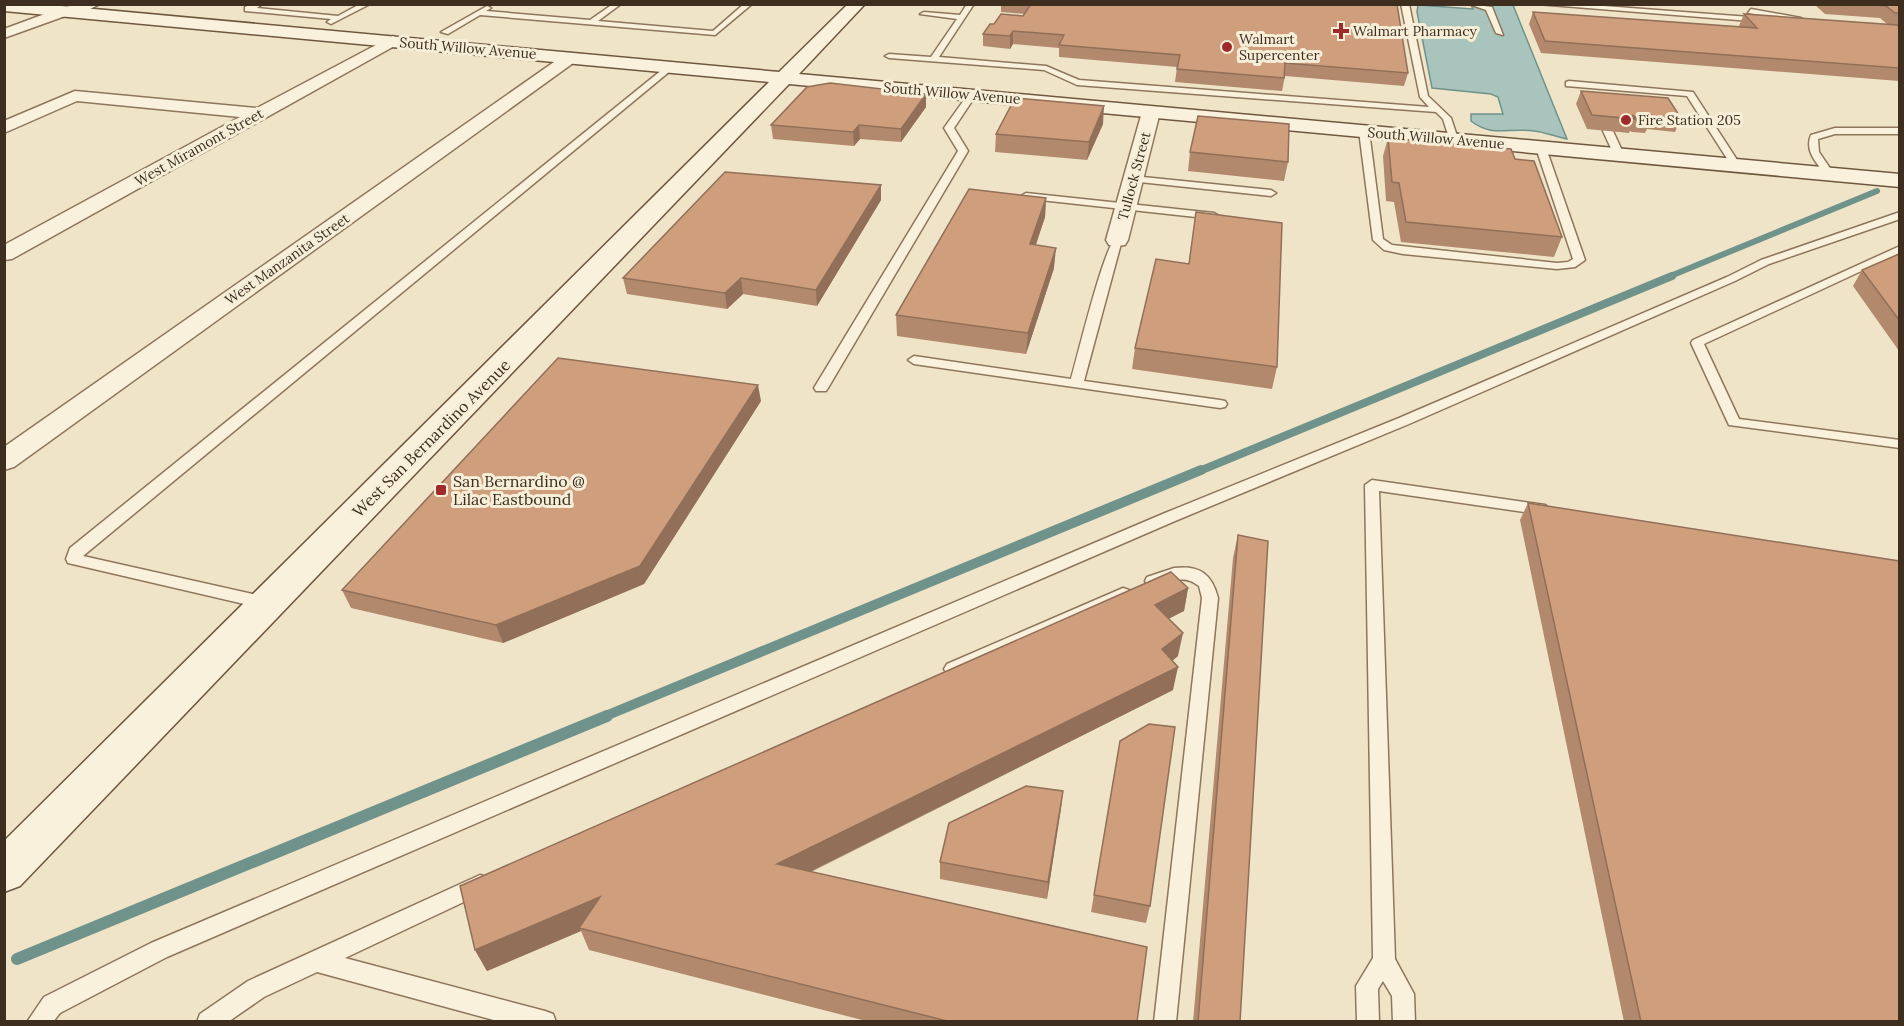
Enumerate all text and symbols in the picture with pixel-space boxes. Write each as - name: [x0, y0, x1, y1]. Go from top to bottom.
- place label: Walmart Pharmacy: [1353, 22, 1478, 40]
- marker: Walmart Pharmacy: [1334, 24, 1348, 38]
- place label: Walmart Supercenter: [1239, 30, 1320, 64]
- street label: South Willow Avenue: [399, 33, 538, 63]
- marker: Walmart Supercenter: [1220, 40, 1234, 54]
- street label: South Willow Avenue: [883, 78, 1022, 108]
- street label: West Miramont Street: [131, 104, 267, 190]
- place label: Fire Station 205: [1638, 111, 1741, 129]
- marker: Fire Station 205: [1619, 113, 1633, 127]
- street label: South Willow Avenue: [1367, 123, 1506, 153]
- street label: Tullock Street: [1113, 129, 1155, 222]
- street label: West Manzanita Street: [221, 209, 353, 309]
- street label: West San Bernardino Avenue: [348, 355, 514, 521]
- place label: San Bernardino @ Lilac Eastbound: [453, 471, 585, 509]
- marker: San Bernardino @ Lilac Eastbound: [434, 483, 448, 497]

